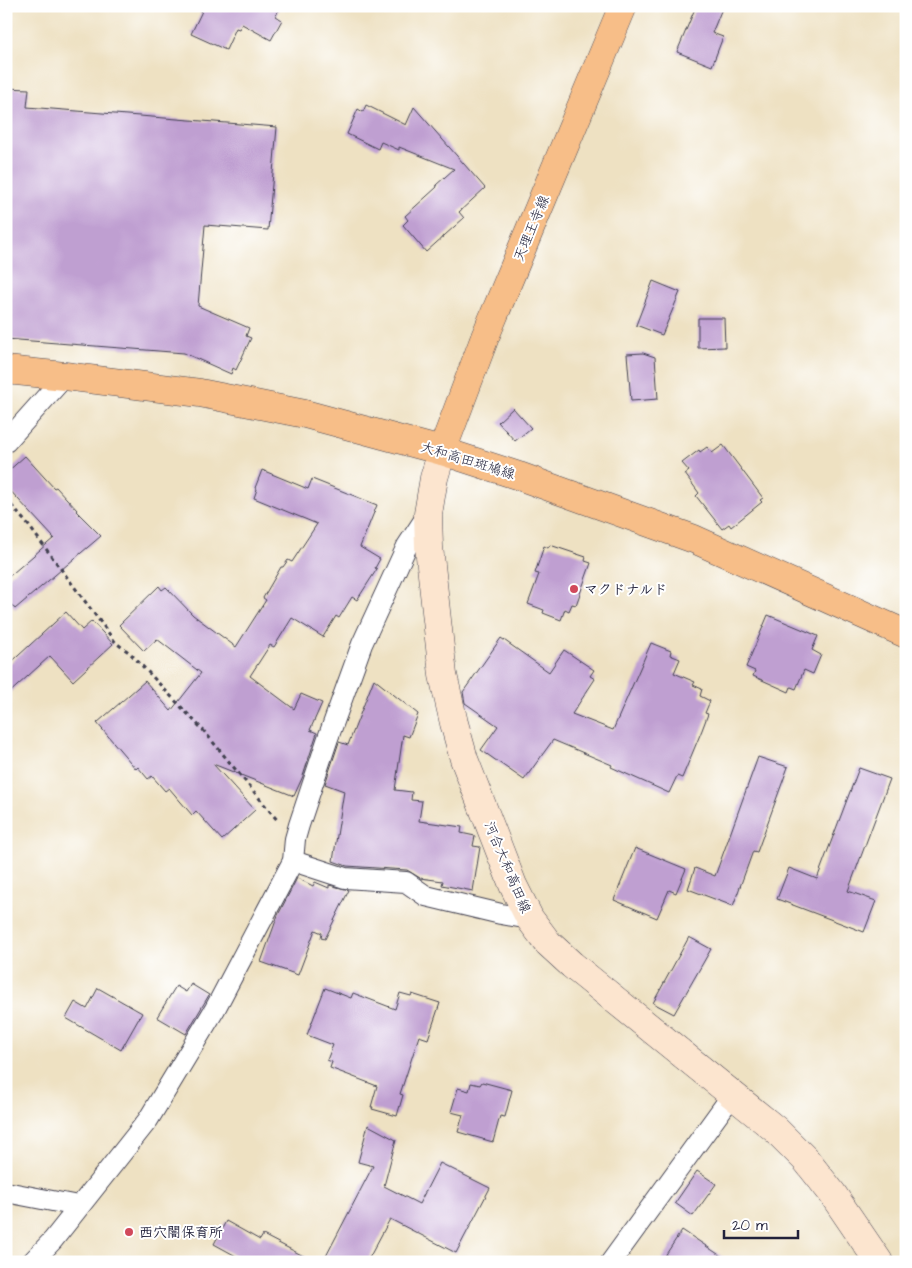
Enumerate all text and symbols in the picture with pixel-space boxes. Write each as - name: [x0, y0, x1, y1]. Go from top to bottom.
- street label: 天理王寺線: [509, 192, 555, 265]
- street label: 大和高田斑鳩線: [418, 437, 517, 485]
- place label: マクドナルド: [584, 580, 667, 600]
- marker: マクドナルド: [568, 583, 580, 595]
- street label: 河合大和高田線: [479, 818, 535, 916]
- scale bar: [724, 1208, 798, 1240]
- text: 20 m: [732, 1215, 768, 1236]
- place label: 西穴闇保育所: [139, 1223, 223, 1243]
- marker: 西穴闇保育所: [123, 1226, 135, 1238]

